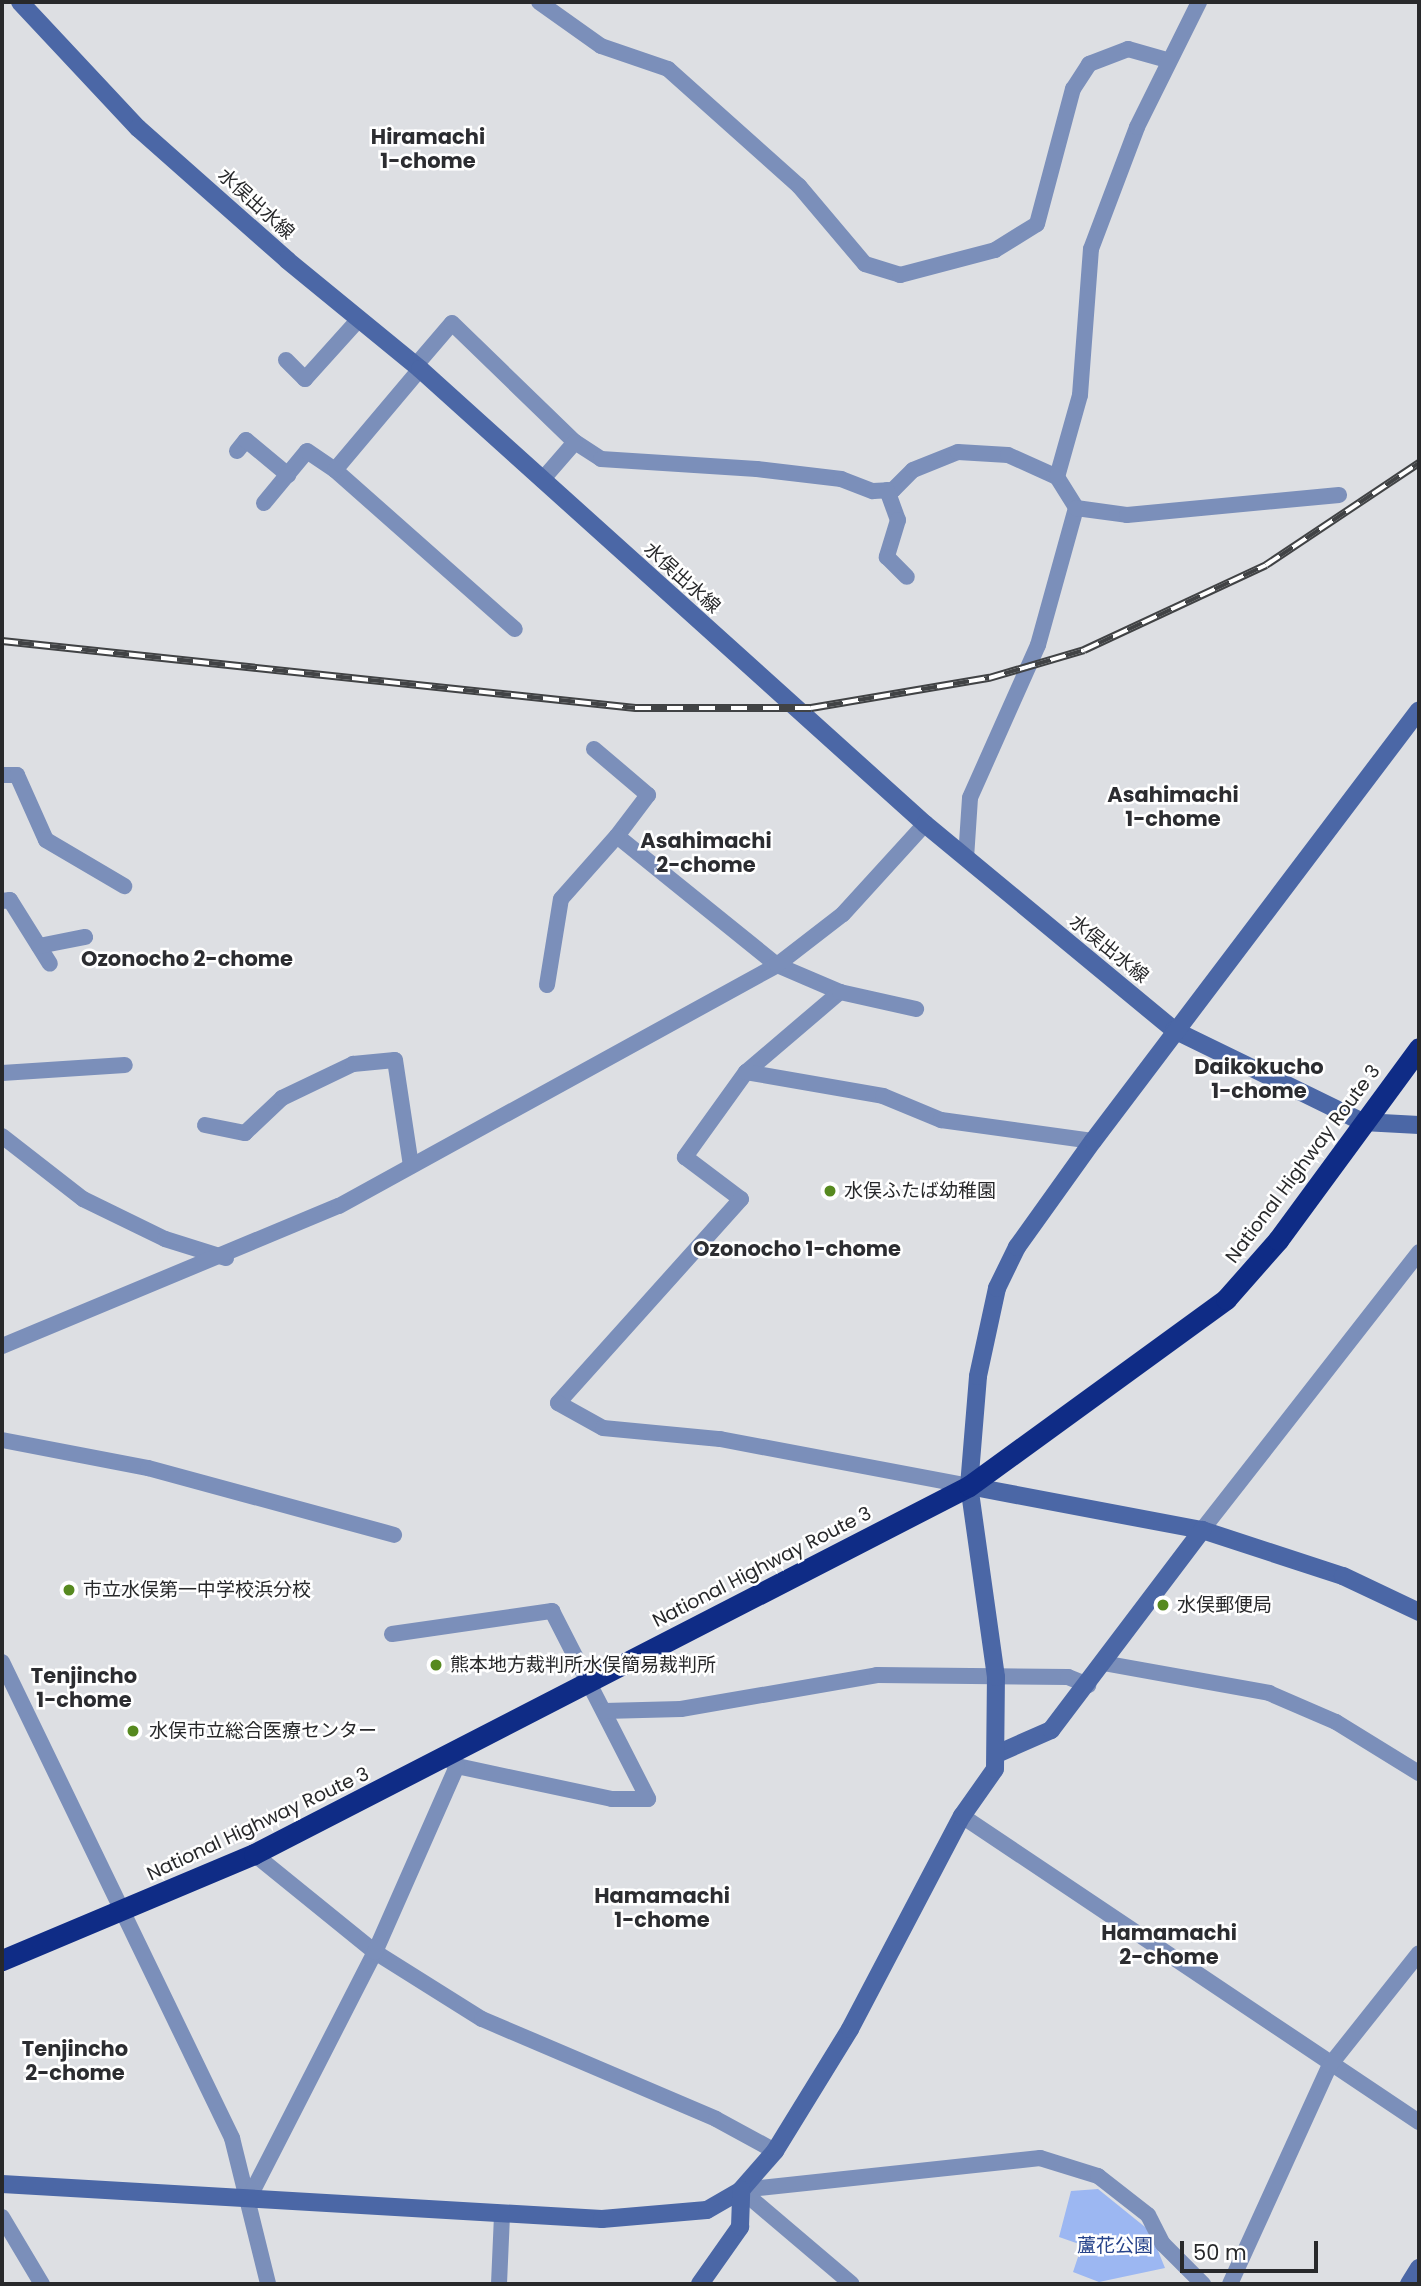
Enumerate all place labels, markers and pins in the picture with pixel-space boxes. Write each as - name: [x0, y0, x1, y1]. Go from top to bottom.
- place label: 水俣ふたば幼稚園: [844, 1180, 996, 1202]
- marker: 水俣ふたば幼稚園: [822, 1183, 838, 1199]
- place label: 市立水俣第一中学校浜分校: [83, 1579, 311, 1601]
- marker: 市立水俣第一中学校浜分校: [61, 1582, 77, 1598]
- place label: 水俣郵便局: [1177, 1594, 1272, 1616]
- marker: 水俣郵便局: [1155, 1597, 1171, 1613]
- place label: 熊本地方裁判所水俣簡易裁判所: [450, 1654, 716, 1676]
- marker: 熊本地方裁判所水俣簡易裁判所: [428, 1657, 444, 1673]
- place label: 水俣市立総合医療センター: [149, 1720, 377, 1742]
- marker: 水俣市立総合医療センター: [123, 1721, 143, 1741]

